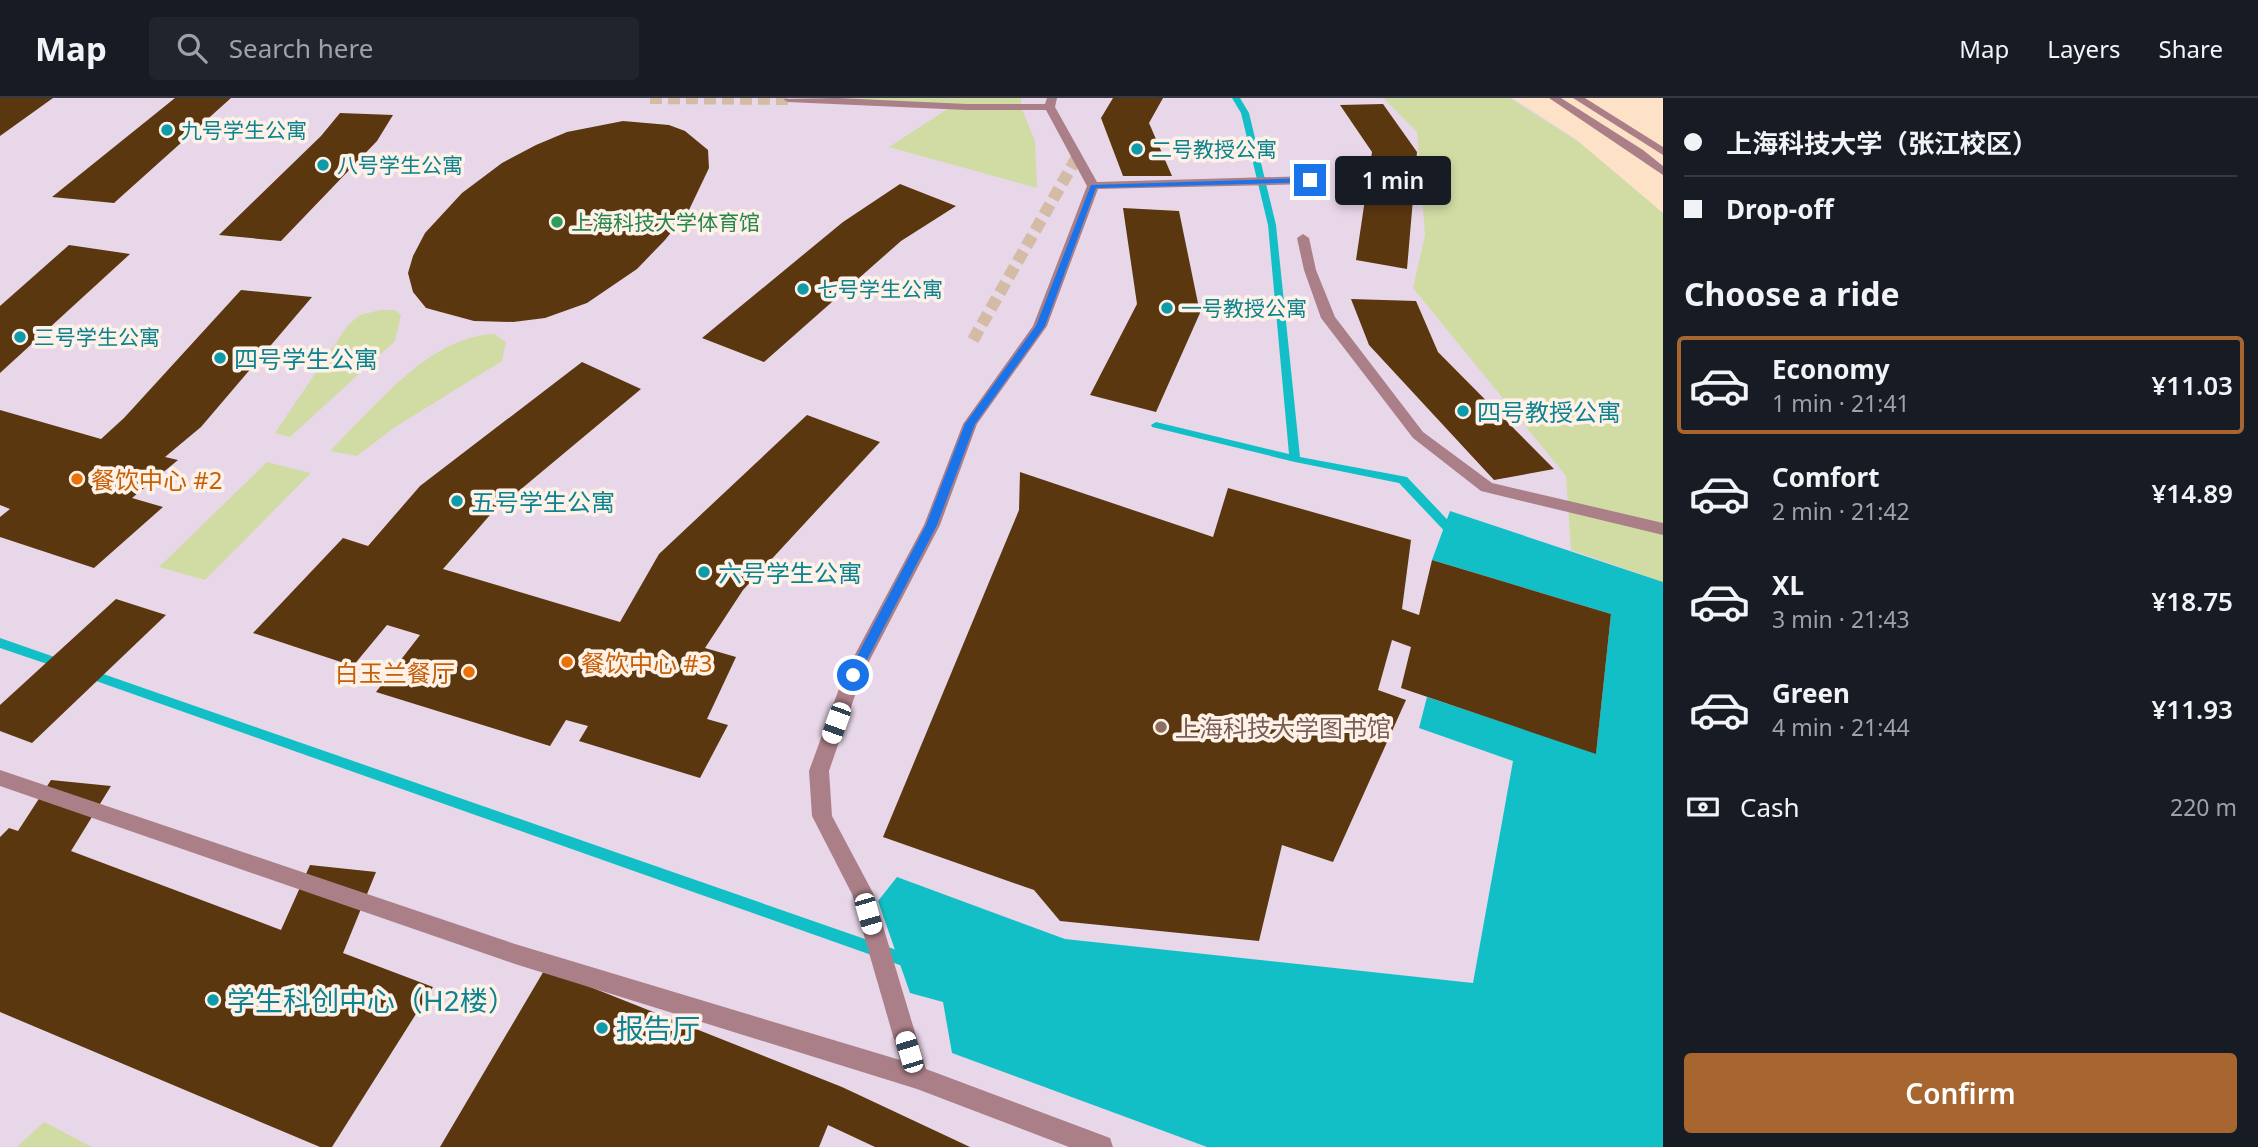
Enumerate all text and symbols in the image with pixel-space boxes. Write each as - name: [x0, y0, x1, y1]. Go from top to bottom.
- search box: [149, 17, 639, 80]
- text: Map: [35, 26, 107, 71]
- icon: search: [173, 29, 211, 67]
- text: Search here: [229, 30, 373, 66]
- text: Map: [1959, 32, 2009, 65]
- text: Layers: [2047, 32, 2121, 65]
- text: Share: [2159, 32, 2223, 65]
- place label: 九号学生公寓: [181, 116, 307, 144]
- marker: 九号学生公寓: [159, 122, 175, 138]
- text: 上海科技大学（张江校区）: [1726, 125, 2038, 161]
- place label: 二号教授公寓: [1151, 135, 1277, 163]
- marker: 二号教授公寓: [1129, 141, 1145, 157]
- place label: 八号学生公寓: [337, 151, 463, 179]
- callout: 1 min: [1334, 155, 1450, 204]
- marker: 八号学生公寓: [315, 157, 331, 173]
- route end: [1294, 164, 1326, 196]
- text: 1 min: [1362, 164, 1424, 196]
- text: Drop-off: [1726, 191, 1833, 227]
- place label: 上海科技大学体育馆: [571, 208, 760, 236]
- marker: 上海科技大学体育馆: [549, 214, 565, 230]
- text: Choose a ride: [1684, 272, 1900, 315]
- place label: 七号学生公寓: [817, 275, 943, 303]
- marker: 七号学生公寓: [795, 281, 811, 297]
- place label: 一号教授公寓: [1181, 294, 1307, 322]
- marker: 一号教授公寓: [1159, 300, 1175, 316]
- place label: 三号学生公寓: [34, 323, 160, 351]
- marker: 三号学生公寓: [12, 329, 28, 345]
- place label: 四号学生公寓: [234, 342, 378, 375]
- marker: 四号学生公寓: [212, 350, 228, 366]
- text: Economy: [1772, 351, 1890, 387]
- icon: car: [1688, 354, 1751, 417]
- text: ¥11.03: [2151, 367, 2233, 403]
- text: 1 min · 21:41: [1772, 387, 1910, 419]
- place label: 四号教授公寓: [1477, 395, 1621, 428]
- marker: 四号教授公寓: [1455, 403, 1471, 419]
- text: Comfort: [1772, 459, 1880, 495]
- icon: car: [1688, 462, 1751, 525]
- place label: 餐饮中心 #2: [91, 463, 222, 496]
- marker: 餐饮中心 #2: [69, 471, 85, 487]
- text: ¥14.89: [2151, 475, 2233, 511]
- place label: 五号学生公寓: [471, 485, 615, 518]
- marker: 五号学生公寓: [449, 493, 465, 509]
- text: 2 min · 21:42: [1772, 495, 1910, 527]
- place label: 六号学生公寓: [718, 556, 862, 589]
- marker: 六号学生公寓: [696, 564, 712, 580]
- text: XL: [1772, 567, 1804, 603]
- icon: car: [1688, 570, 1751, 633]
- text: ¥18.75: [2151, 583, 2233, 619]
- text: 3 min · 21:43: [1772, 603, 1910, 635]
- place label: 餐饮中心 #3: [581, 646, 712, 679]
- marker: 餐饮中心 #3: [559, 654, 575, 670]
- place label: 白玉兰餐厅: [335, 656, 455, 689]
- route start: [837, 659, 869, 691]
- marker: 白玉兰餐厅: [461, 664, 477, 680]
- text: Green: [1772, 675, 1850, 711]
- icon: car: [1688, 678, 1751, 741]
- text: ¥11.93: [2151, 691, 2233, 727]
- car: [819, 700, 854, 746]
- place label: 上海科技大学图书馆: [1175, 711, 1391, 744]
- text: 4 min · 21:44: [1772, 711, 1910, 743]
- marker: 上海科技大学图书馆: [1153, 719, 1169, 735]
- icon: cash: [1684, 788, 1722, 826]
- text: Cash: [1740, 789, 1800, 825]
- text: 220 m: [2170, 791, 2237, 823]
- car: [853, 891, 884, 937]
- place label: 学生科创中心（H2楼）: [227, 981, 516, 1019]
- marker: 学生科创中心（H2楼）: [205, 992, 221, 1008]
- place label: 报告厅: [616, 1009, 700, 1047]
- marker: 报告厅: [594, 1020, 610, 1036]
- car: [893, 1029, 926, 1075]
- button: Confirm: [1684, 1053, 2237, 1133]

